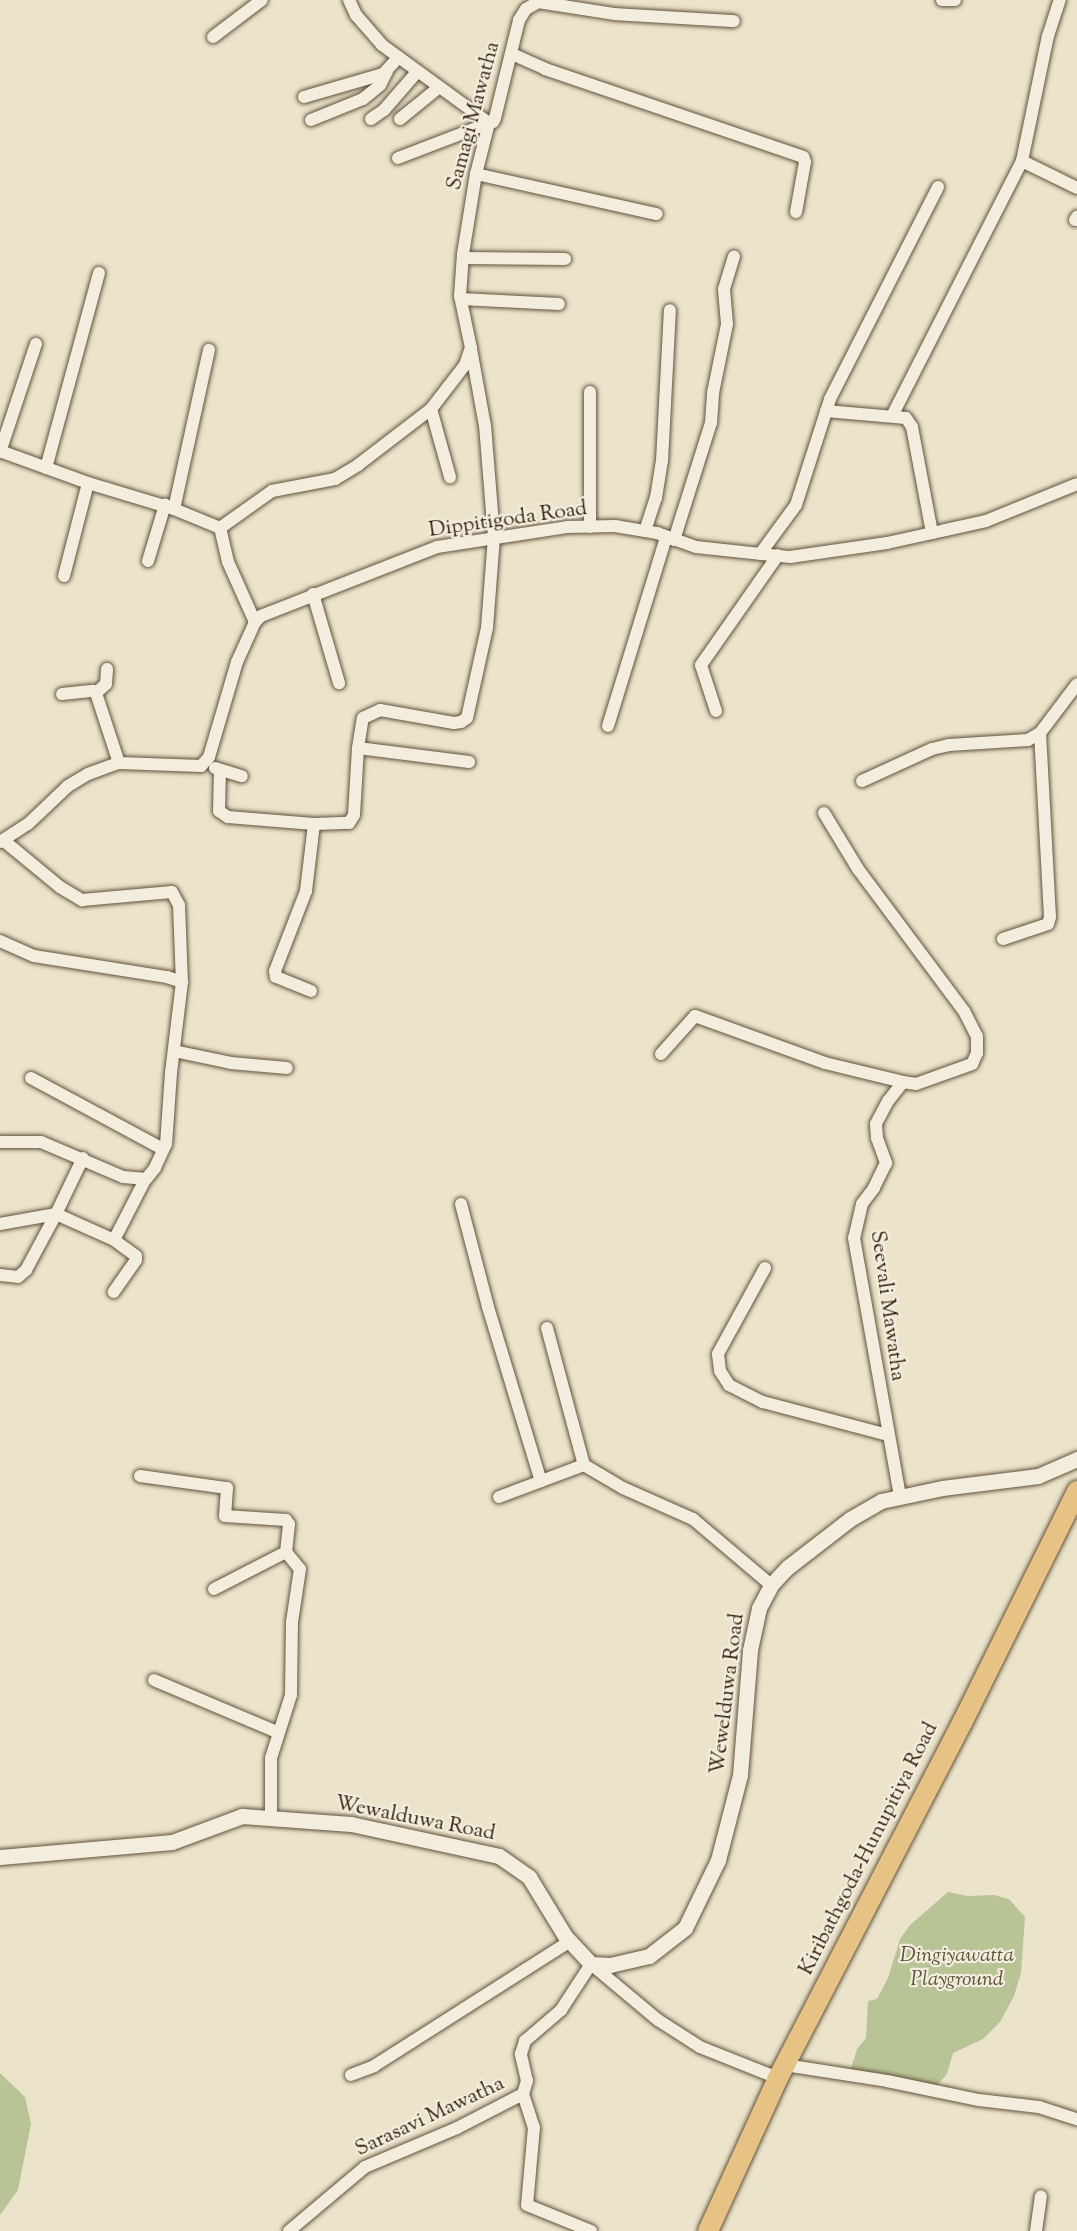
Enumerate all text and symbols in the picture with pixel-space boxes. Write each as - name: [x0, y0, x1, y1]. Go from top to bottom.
- street label: Samagi Mawatha: [442, 39, 506, 193]
- street label: Dippitigoda Road: [427, 496, 589, 544]
- street label: Seevali Mawatha: [864, 1229, 910, 1383]
- street label: Wewelduwa Road: [706, 1612, 750, 1776]
- street label: Kiribathgoda-Hunupitiya Road: [794, 1718, 944, 1980]
- street label: Wewalduwa Road: [333, 1791, 497, 1847]
- park label: Dingiyawatta Playground: [900, 1943, 1014, 1993]
- street label: Sarasavi Mawatha: [351, 2071, 509, 2163]

